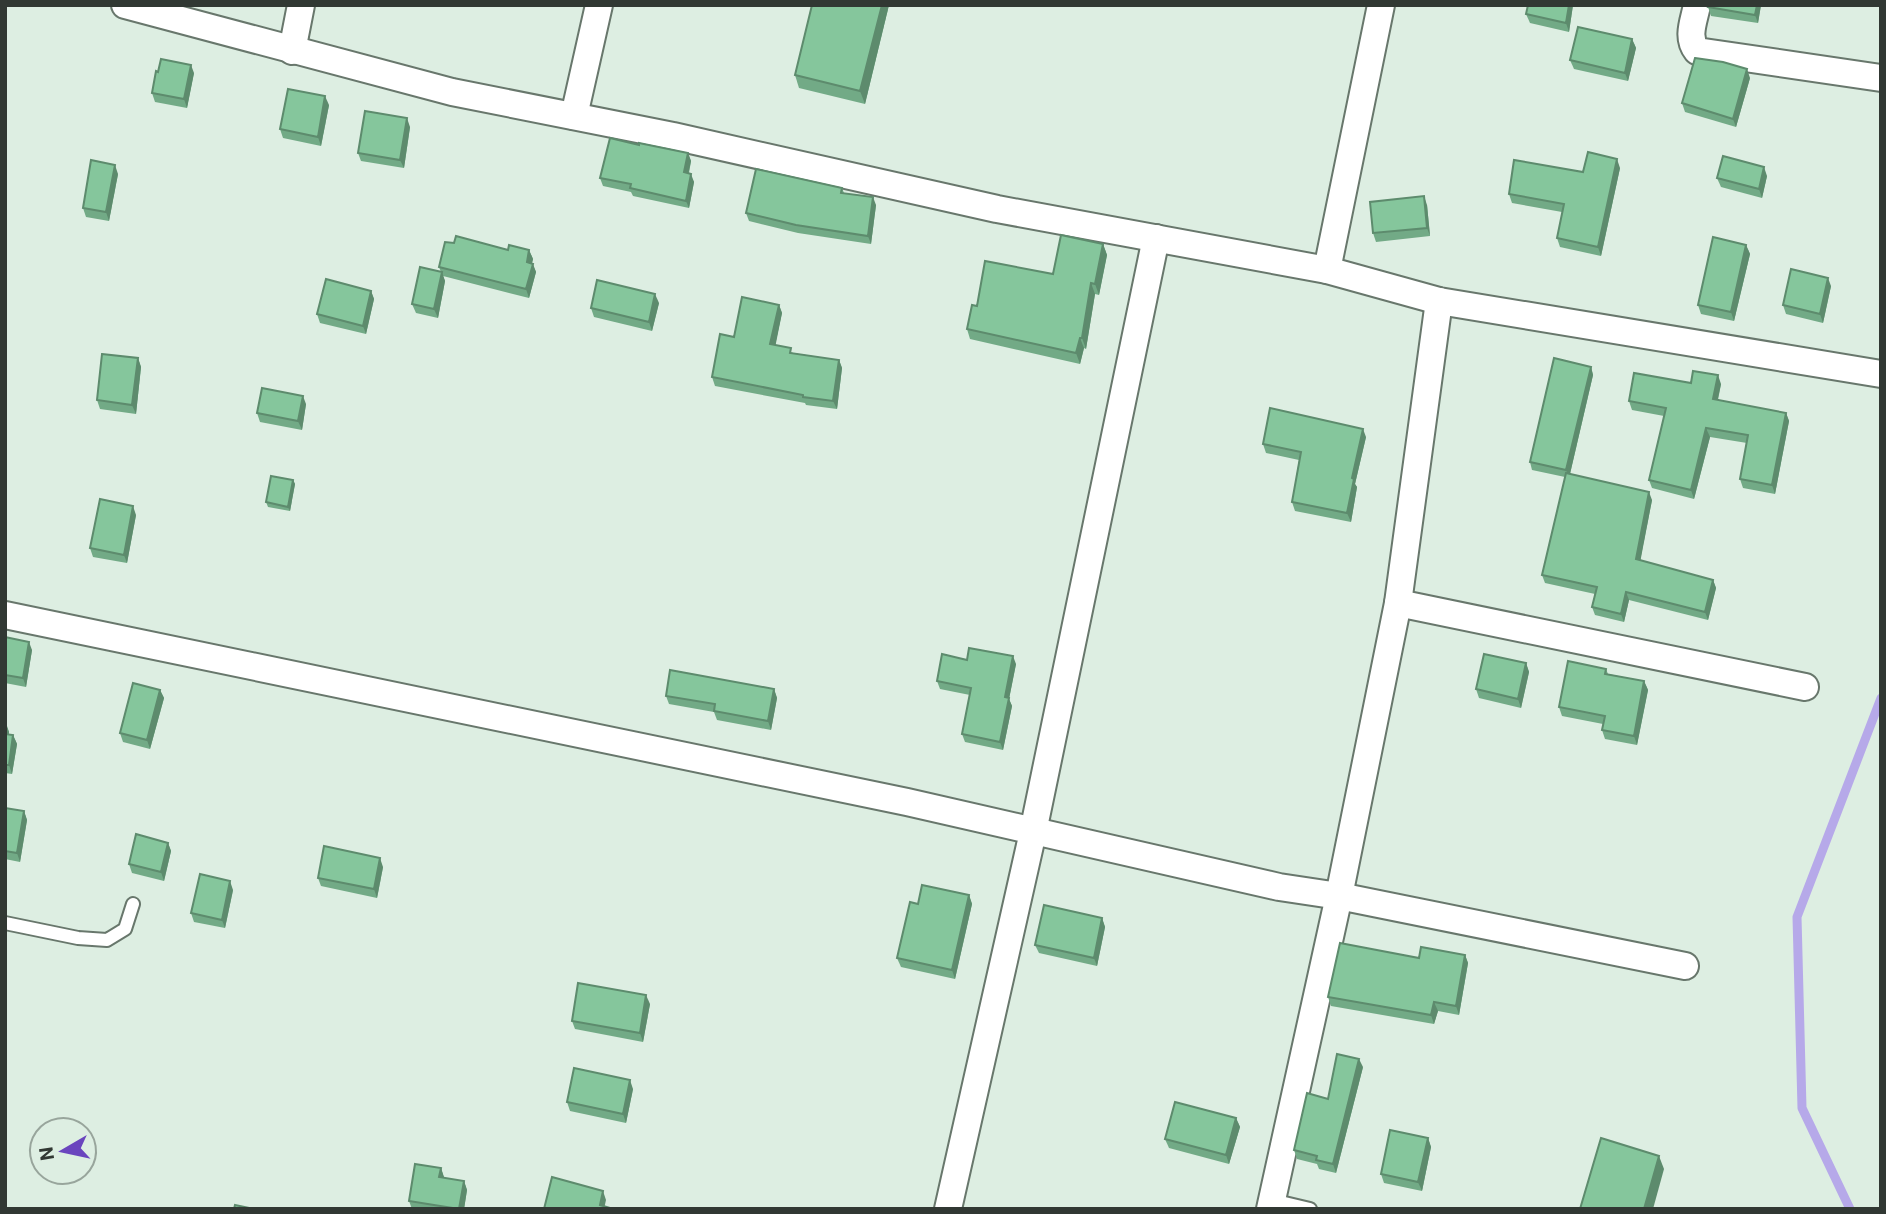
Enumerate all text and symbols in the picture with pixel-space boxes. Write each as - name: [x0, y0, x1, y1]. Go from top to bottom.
- north arrow: [28, 1116, 98, 1186]
- text: N: [34, 1145, 59, 1162]

